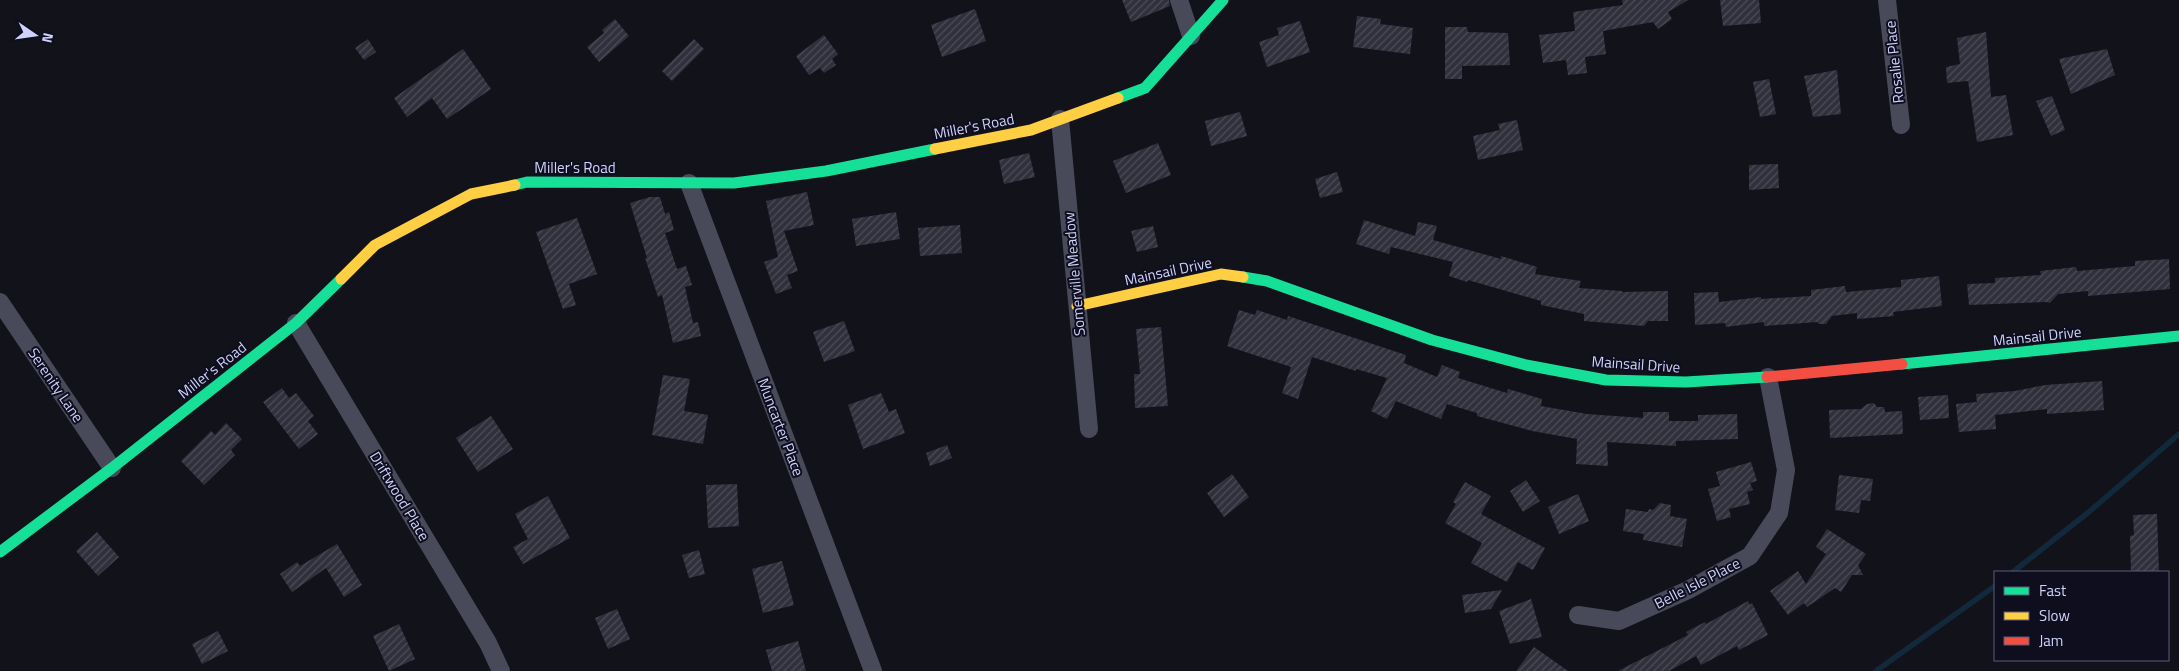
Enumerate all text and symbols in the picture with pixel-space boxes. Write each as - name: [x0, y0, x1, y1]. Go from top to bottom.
- north arrow: [10, 10, 60, 60]
- street label: Rosalie Place: [1878, 20, 1910, 104]
- text: N: [37, 31, 59, 45]
- street label: Miller's Road: [932, 107, 1016, 145]
- street label: Miller's Road: [534, 156, 616, 179]
- street label: Somerville Meadow: [1057, 211, 1091, 337]
- street label: Mainsail Drive: [1122, 251, 1214, 291]
- street label: Mainsail Drive: [1992, 320, 2082, 352]
- street label: Miller's Road: [173, 336, 251, 404]
- street label: Serenity Lane: [22, 343, 90, 427]
- street label: Mainsail Drive: [1591, 349, 1681, 379]
- street label: Muncarter Place: [752, 375, 810, 479]
- street label: Driftwood Place: [364, 447, 436, 545]
- street label: Belle Isle Place: [1650, 552, 1744, 614]
- legend: [1994, 571, 2169, 661]
- text: Fast: [2039, 579, 2067, 602]
- text: Slow: [2039, 604, 2070, 627]
- text: Jam: [2039, 629, 2063, 652]

